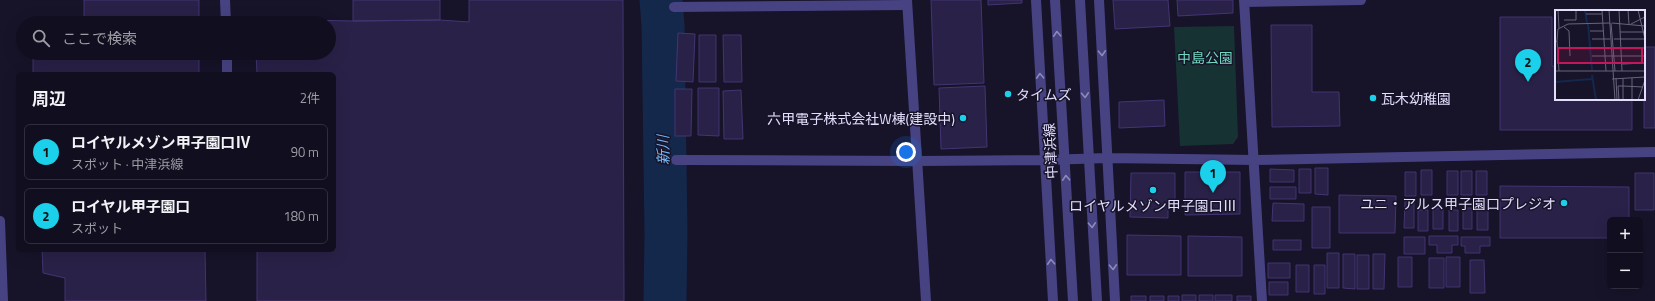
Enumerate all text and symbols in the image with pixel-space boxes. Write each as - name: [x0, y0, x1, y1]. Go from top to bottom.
- inset map: [1555, 10, 1645, 100]
- search box: [16, 16, 336, 60]
- icon: search: [30, 27, 52, 49]
- text: ここで検索: [62, 27, 137, 50]
- one-way arrow: [1053, 31, 1062, 37]
- park label: 中島公園: [1177, 47, 1233, 68]
- pin: 2: [1515, 49, 1541, 82]
- one-way arrow: [1098, 50, 1106, 56]
- one-way arrow: [1036, 73, 1045, 79]
- place label: タイムズ: [1016, 84, 1072, 105]
- text: 周辺: [32, 86, 66, 112]
- text: 2件: [300, 88, 320, 108]
- place label: 瓦木幼稚園: [1381, 88, 1451, 109]
- marker: タイムズ: [1003, 89, 1013, 99]
- one-way arrow: [1081, 92, 1089, 98]
- marker: 瓦木幼稚園: [1368, 93, 1378, 103]
- place label: 六甲電子株式会社W棟(建設中): [767, 108, 955, 129]
- marker: 六甲電子株式会社W棟(建設中): [958, 113, 968, 123]
- street label: 中津浜線: [1038, 122, 1062, 180]
- text: ロイヤルメゾン甲子園口Ⅳ: [71, 131, 251, 154]
- water label: 新川: [651, 133, 675, 165]
- text: 1: [42, 142, 50, 162]
- text: 90 m: [291, 142, 319, 162]
- your location: [896, 142, 916, 162]
- text: スポット · 中津浜線: [71, 154, 184, 174]
- pin: 1: [1200, 160, 1226, 193]
- one-way arrow: [1061, 175, 1070, 181]
- marker: ロイヤルメゾン甲子園口Ⅲ: [1148, 185, 1158, 195]
- place label: ユニ・アルス甲子園口プレジオ: [1360, 193, 1556, 214]
- text: ロイヤル甲子園口: [71, 195, 191, 218]
- place label: ロイヤルメゾン甲子園口Ⅲ: [1069, 195, 1237, 216]
- marker: ユニ・アルス甲子園口プレジオ: [1559, 198, 1569, 208]
- text: 2: [42, 206, 50, 226]
- text: 180 m: [283, 206, 319, 226]
- map controls: [1607, 217, 1643, 289]
- button: +: [1607, 217, 1643, 253]
- text: スポット: [71, 218, 123, 238]
- one-way arrow: [1088, 222, 1097, 228]
- button: −: [1607, 253, 1643, 289]
- one-way arrow: [1047, 259, 1056, 265]
- one-way arrow: [1109, 264, 1117, 270]

